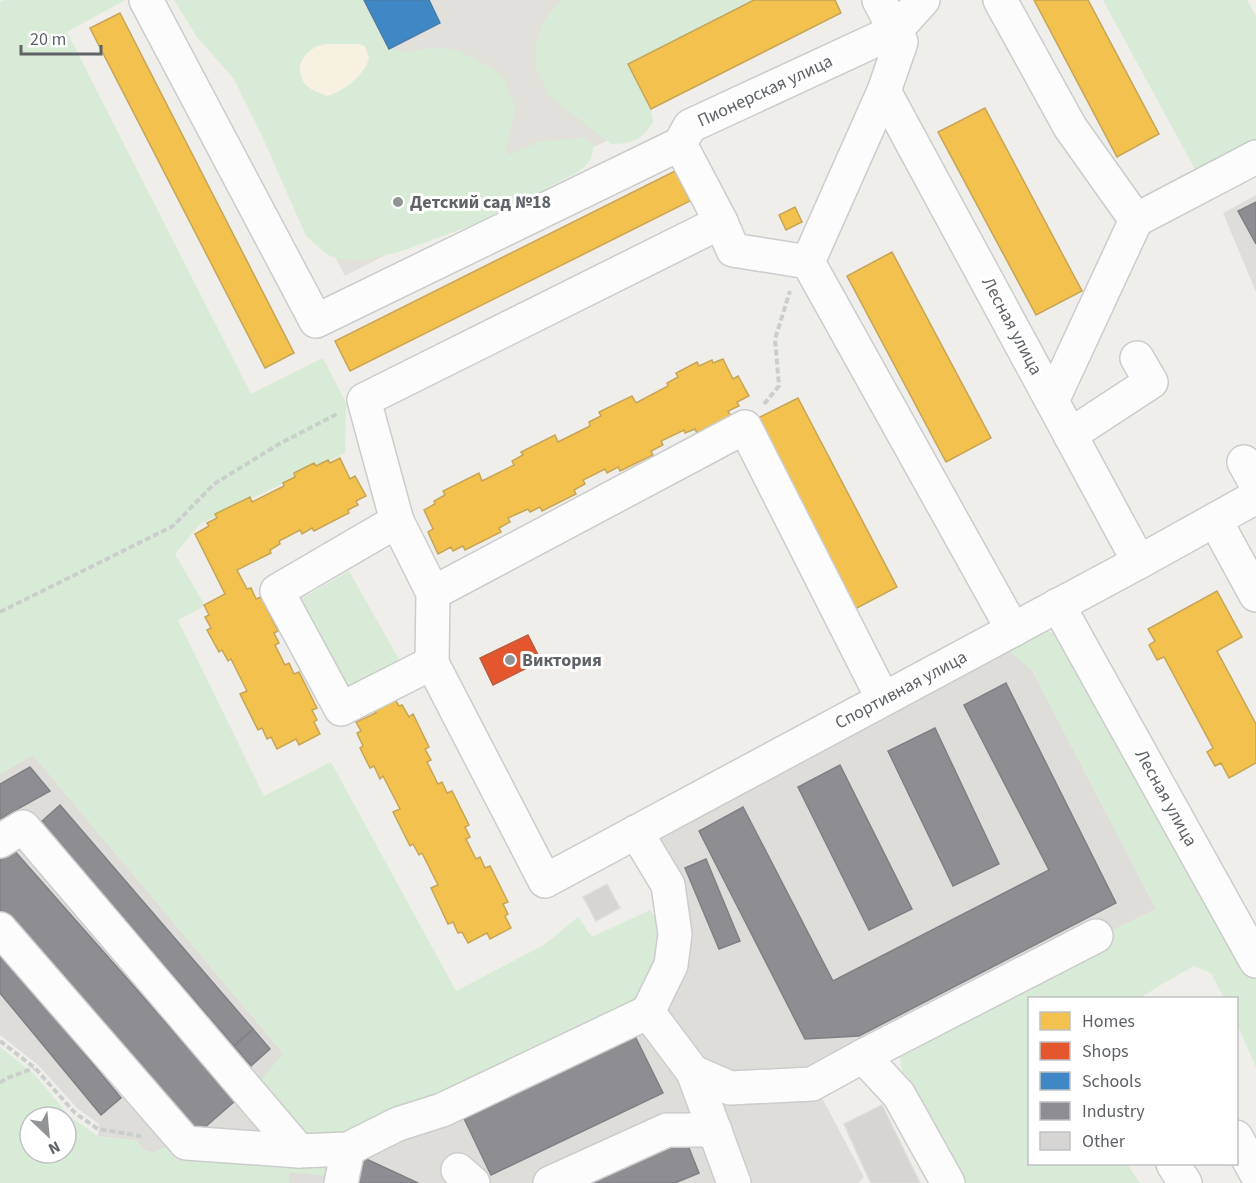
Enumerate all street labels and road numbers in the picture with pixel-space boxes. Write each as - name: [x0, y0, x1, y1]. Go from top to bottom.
- street label: Пионерская улица: [693, 49, 837, 133]
- street label: Лесная улица: [976, 273, 1048, 379]
- street label: Спортивная улица: [830, 645, 972, 735]
- street label: Лесная улица: [1129, 745, 1203, 851]

